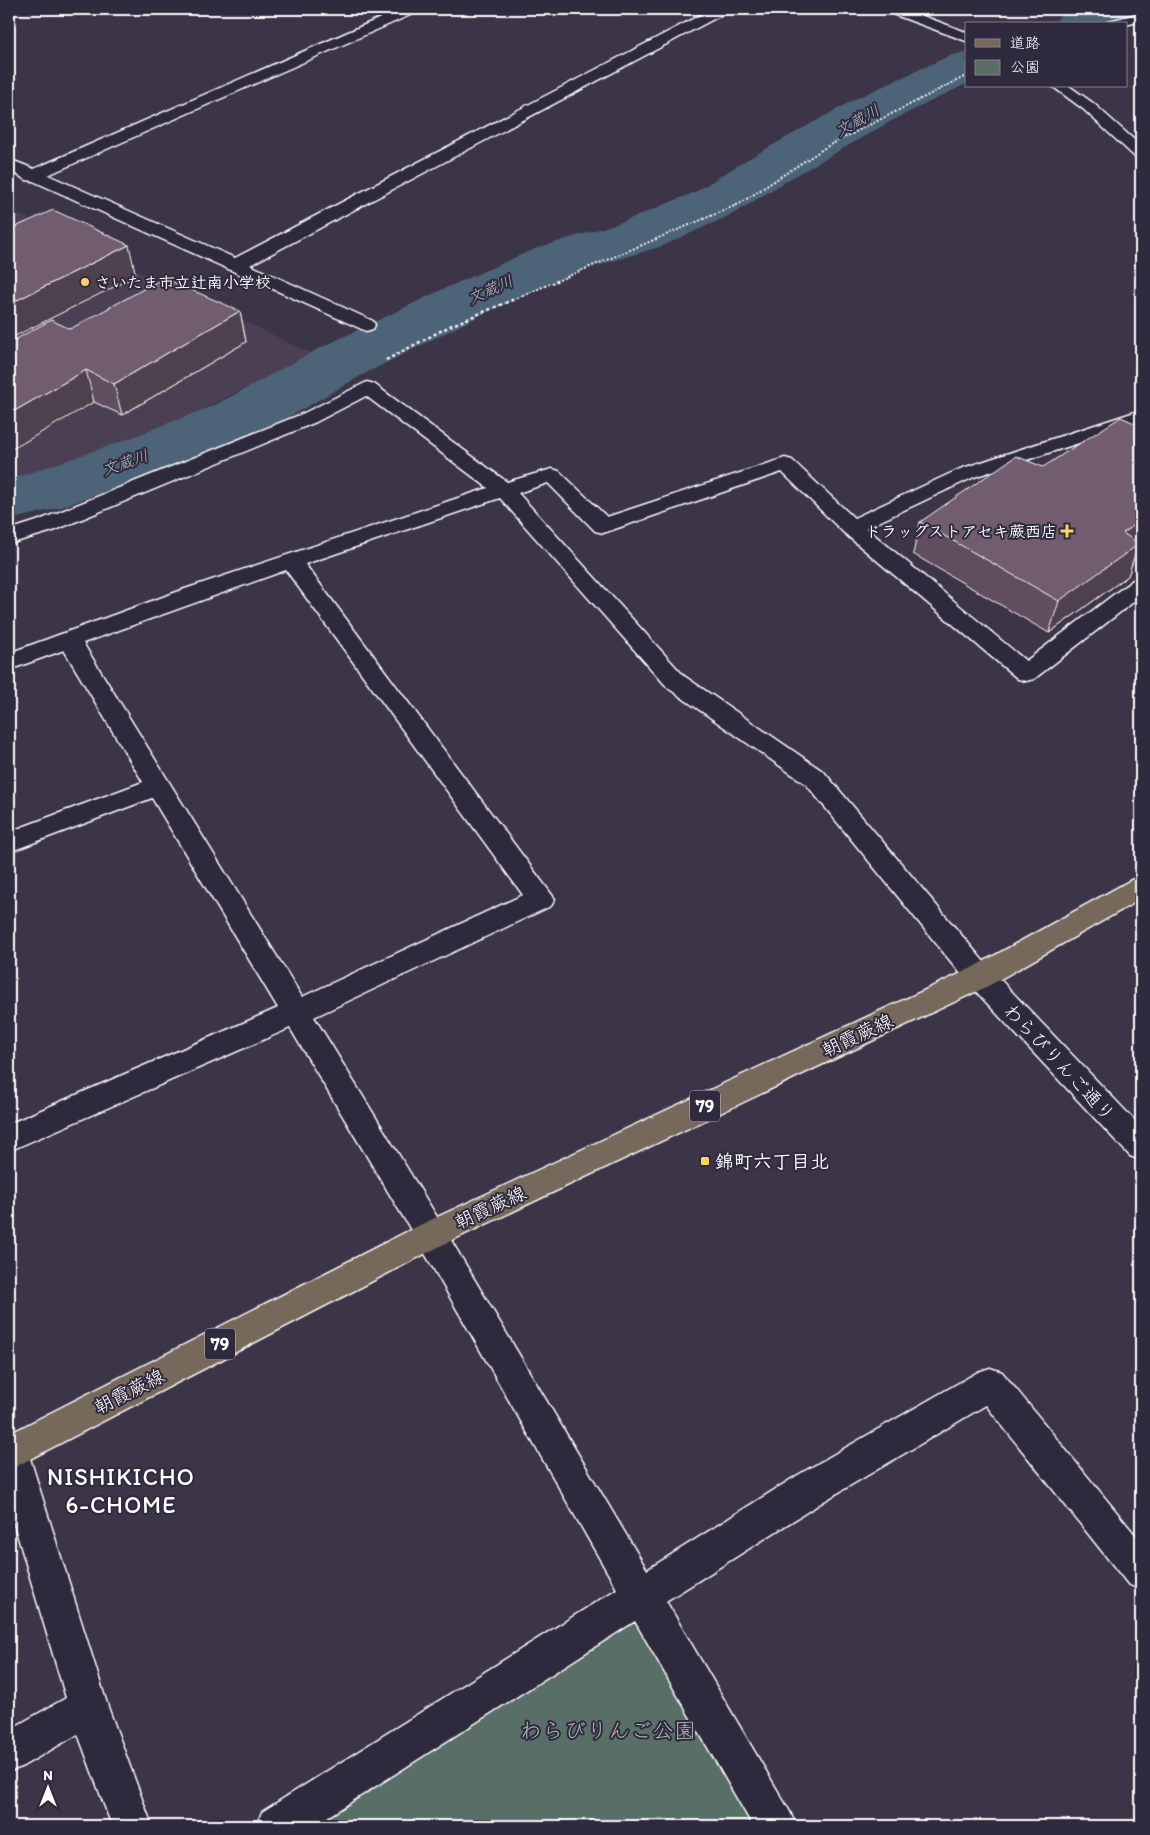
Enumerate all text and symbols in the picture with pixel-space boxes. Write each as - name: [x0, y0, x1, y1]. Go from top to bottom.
- legend: [965, 22, 1128, 88]
- text: 道路: [1010, 34, 1040, 52]
- text: 公園: [1010, 58, 1040, 76]
- water label: 文蔵川: [832, 100, 883, 140]
- water label: 文蔵川: [464, 271, 516, 308]
- place label: さいたま市立辻南小学校: [95, 273, 271, 292]
- marker: さいたま市立辻南小学校: [79, 276, 91, 288]
- water label: 文蔵川: [99, 446, 151, 479]
- place label: ドラッグストアセキ蕨西店: [865, 522, 1057, 541]
- marker: ドラッグストアセキ蕨西店: [1061, 525, 1073, 537]
- street label: わらびりんご通り: [999, 999, 1120, 1126]
- street label: 朝霞蕨線: [818, 1009, 897, 1062]
- road number: 79: [690, 1090, 720, 1122]
- place label: 錦町六丁目北: [715, 1150, 829, 1173]
- marker: 錦町六丁目北: [699, 1155, 711, 1167]
- street label: 朝霞蕨線: [451, 1181, 530, 1234]
- road number: 79: [205, 1328, 235, 1360]
- street label: 朝霞蕨線: [90, 1364, 168, 1419]
- district label: NISHIKICHO 6-CHOME: [47, 1462, 195, 1519]
- park label: わらびりんご公園: [520, 1717, 696, 1744]
- north arrow: [22, 1762, 72, 1812]
- text: N: [43, 1767, 53, 1784]

